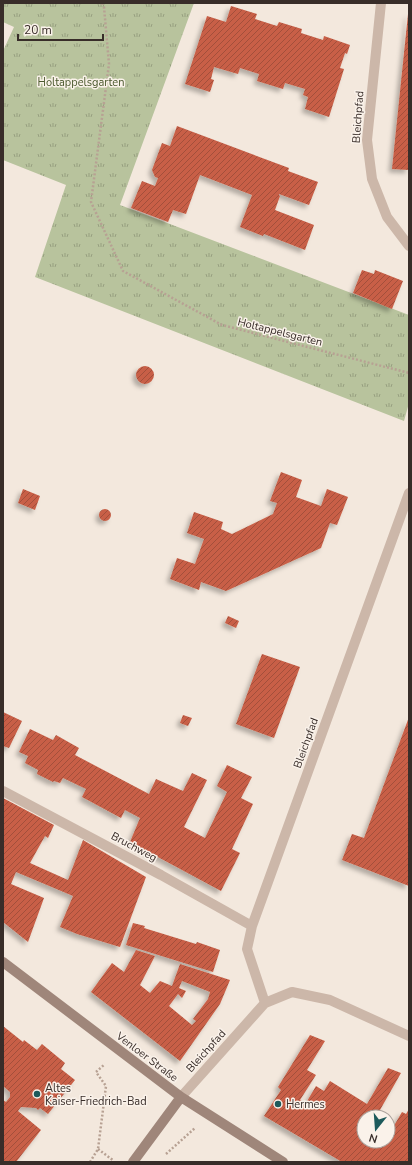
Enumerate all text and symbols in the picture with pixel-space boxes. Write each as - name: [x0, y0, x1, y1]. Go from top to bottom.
- scale bar: [18, 16, 103, 42]
- text: 20 m: [24, 22, 52, 38]
- park label: Holtappelsgarten: [38, 75, 124, 90]
- street label: Bleichpfad: [349, 90, 367, 144]
- street label: Holtappelsgarten: [236, 314, 324, 350]
- street label: Bleichpfad: [290, 716, 322, 770]
- street label: Bruchweg: [108, 829, 160, 865]
- street label: Bleichpfad: [183, 1026, 229, 1076]
- street label: Venloer Straße: [112, 1028, 181, 1085]
- place label: Altes Kaiser-Friedrich-Bad: [45, 1081, 147, 1109]
- marker: Altes Kaiser-Friedrich-Bad: [32, 1089, 42, 1099]
- place label: Hermes: [286, 1097, 325, 1112]
- marker: Hermes: [273, 1099, 283, 1109]
- north arrow: [356, 1109, 396, 1149]
- text: N: [367, 1130, 379, 1146]

